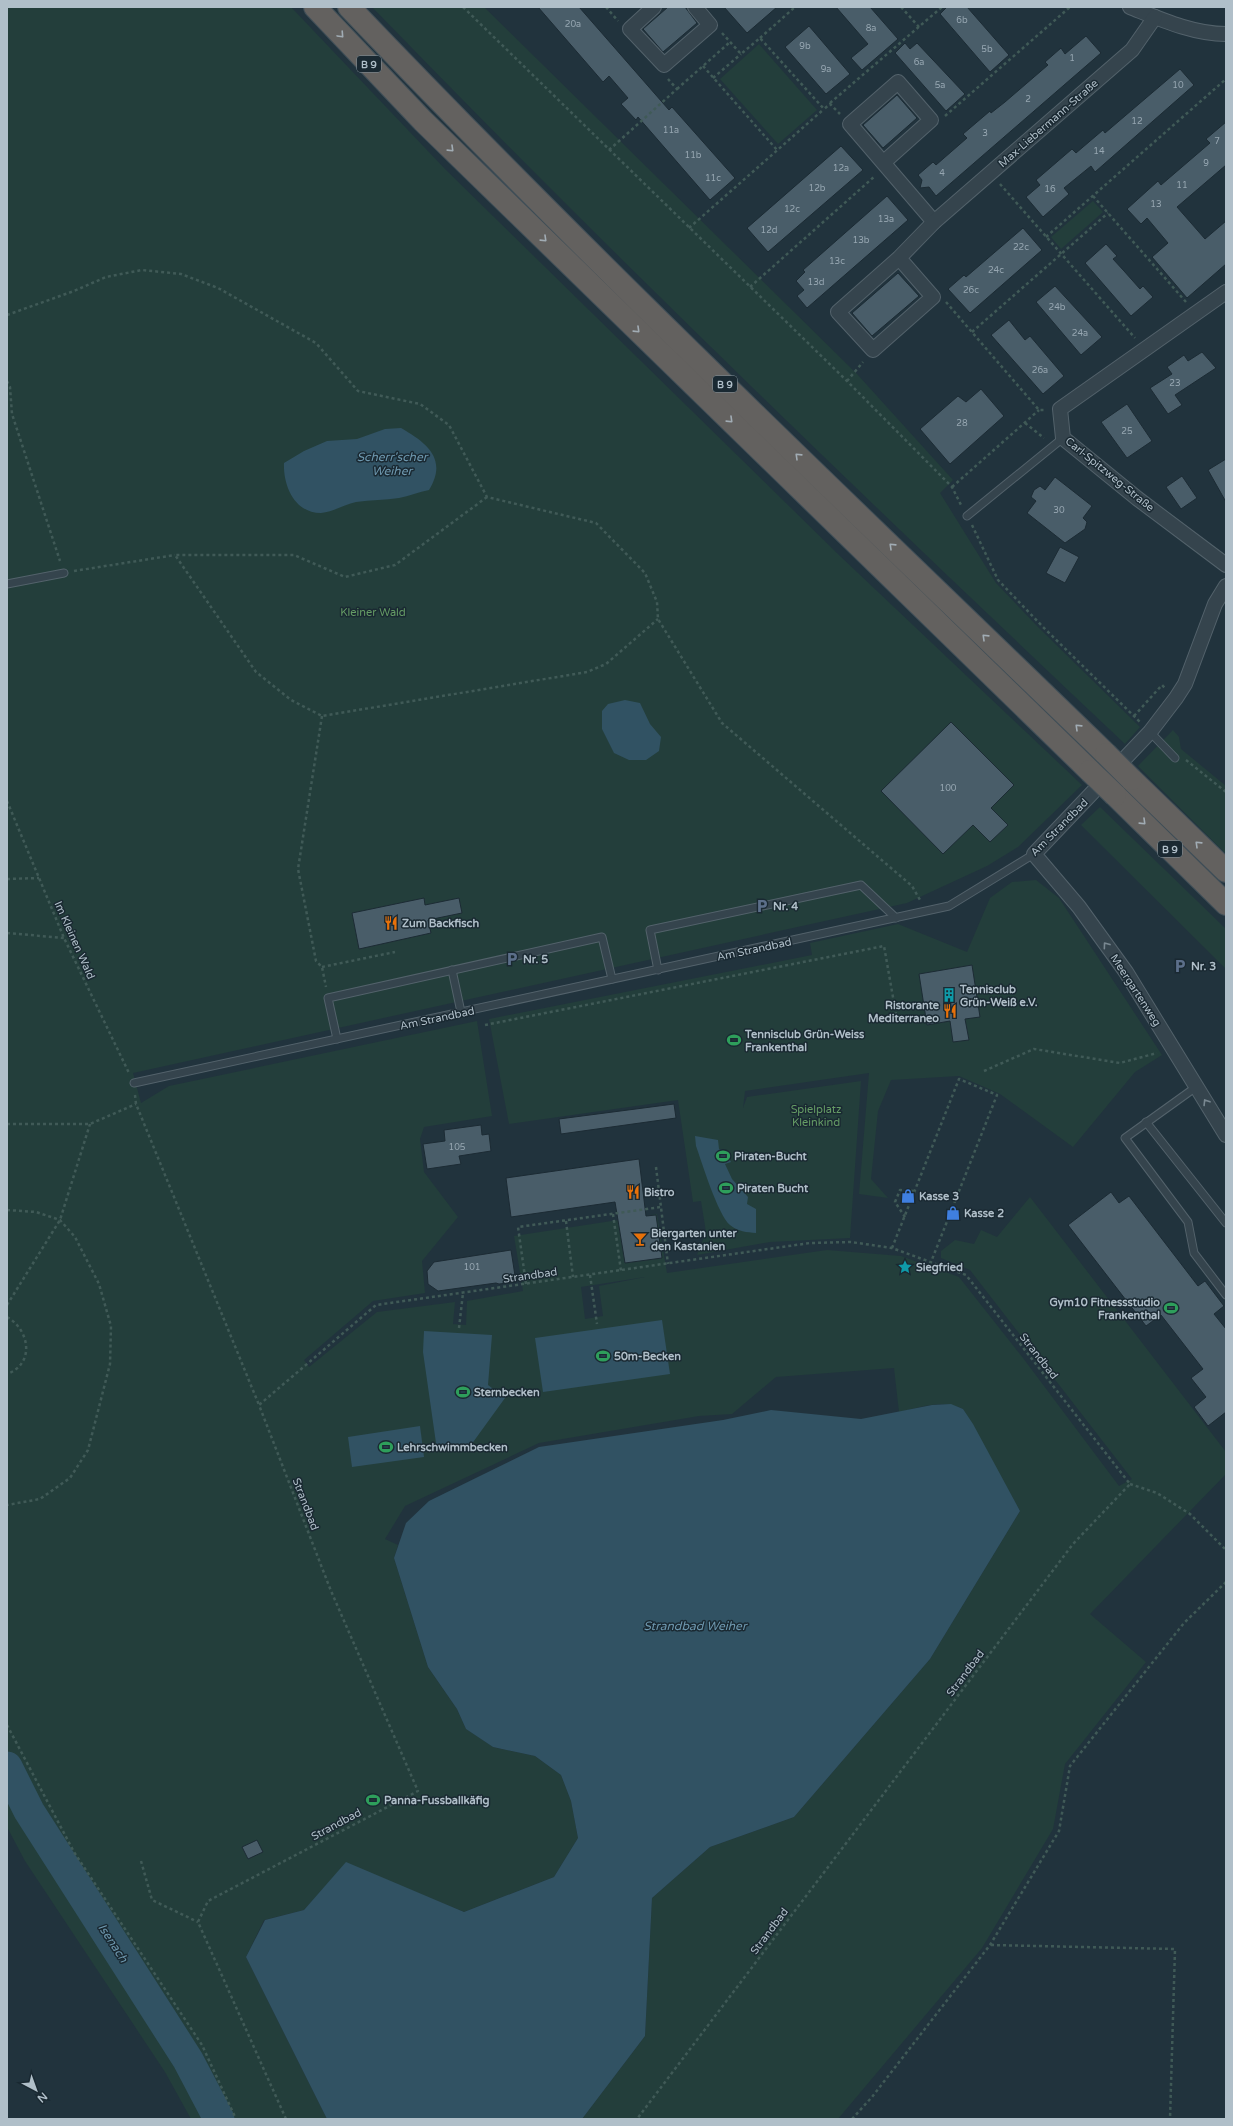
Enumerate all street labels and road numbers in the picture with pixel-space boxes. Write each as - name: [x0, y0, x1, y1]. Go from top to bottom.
- road number: B 9: [357, 56, 381, 72]
- street label: Max-Liebermann-Straße: [996, 77, 1101, 170]
- road number: B 9: [713, 376, 737, 392]
- street label: Carl-Spitzweg-Straße: [1063, 435, 1157, 514]
- street label: Am Strandbad: [1028, 796, 1091, 859]
- road number: B 9: [1158, 841, 1182, 857]
- street label: Im Kleinen Wald: [52, 899, 98, 981]
- street label: Am Strandbad: [716, 935, 793, 964]
- street label: Meergartenweg: [1108, 952, 1164, 1029]
- street label: Am Strandbad: [399, 1004, 476, 1033]
- street label: Strandbad: [502, 1265, 558, 1286]
- street label: Strandbad: [1017, 1331, 1061, 1382]
- street label: Strandbad: [290, 1476, 321, 1532]
- street label: Strandbad: [944, 1647, 987, 1699]
- street label: Strandbad: [309, 1806, 364, 1843]
- street label: Strandbad: [748, 1905, 791, 1957]

